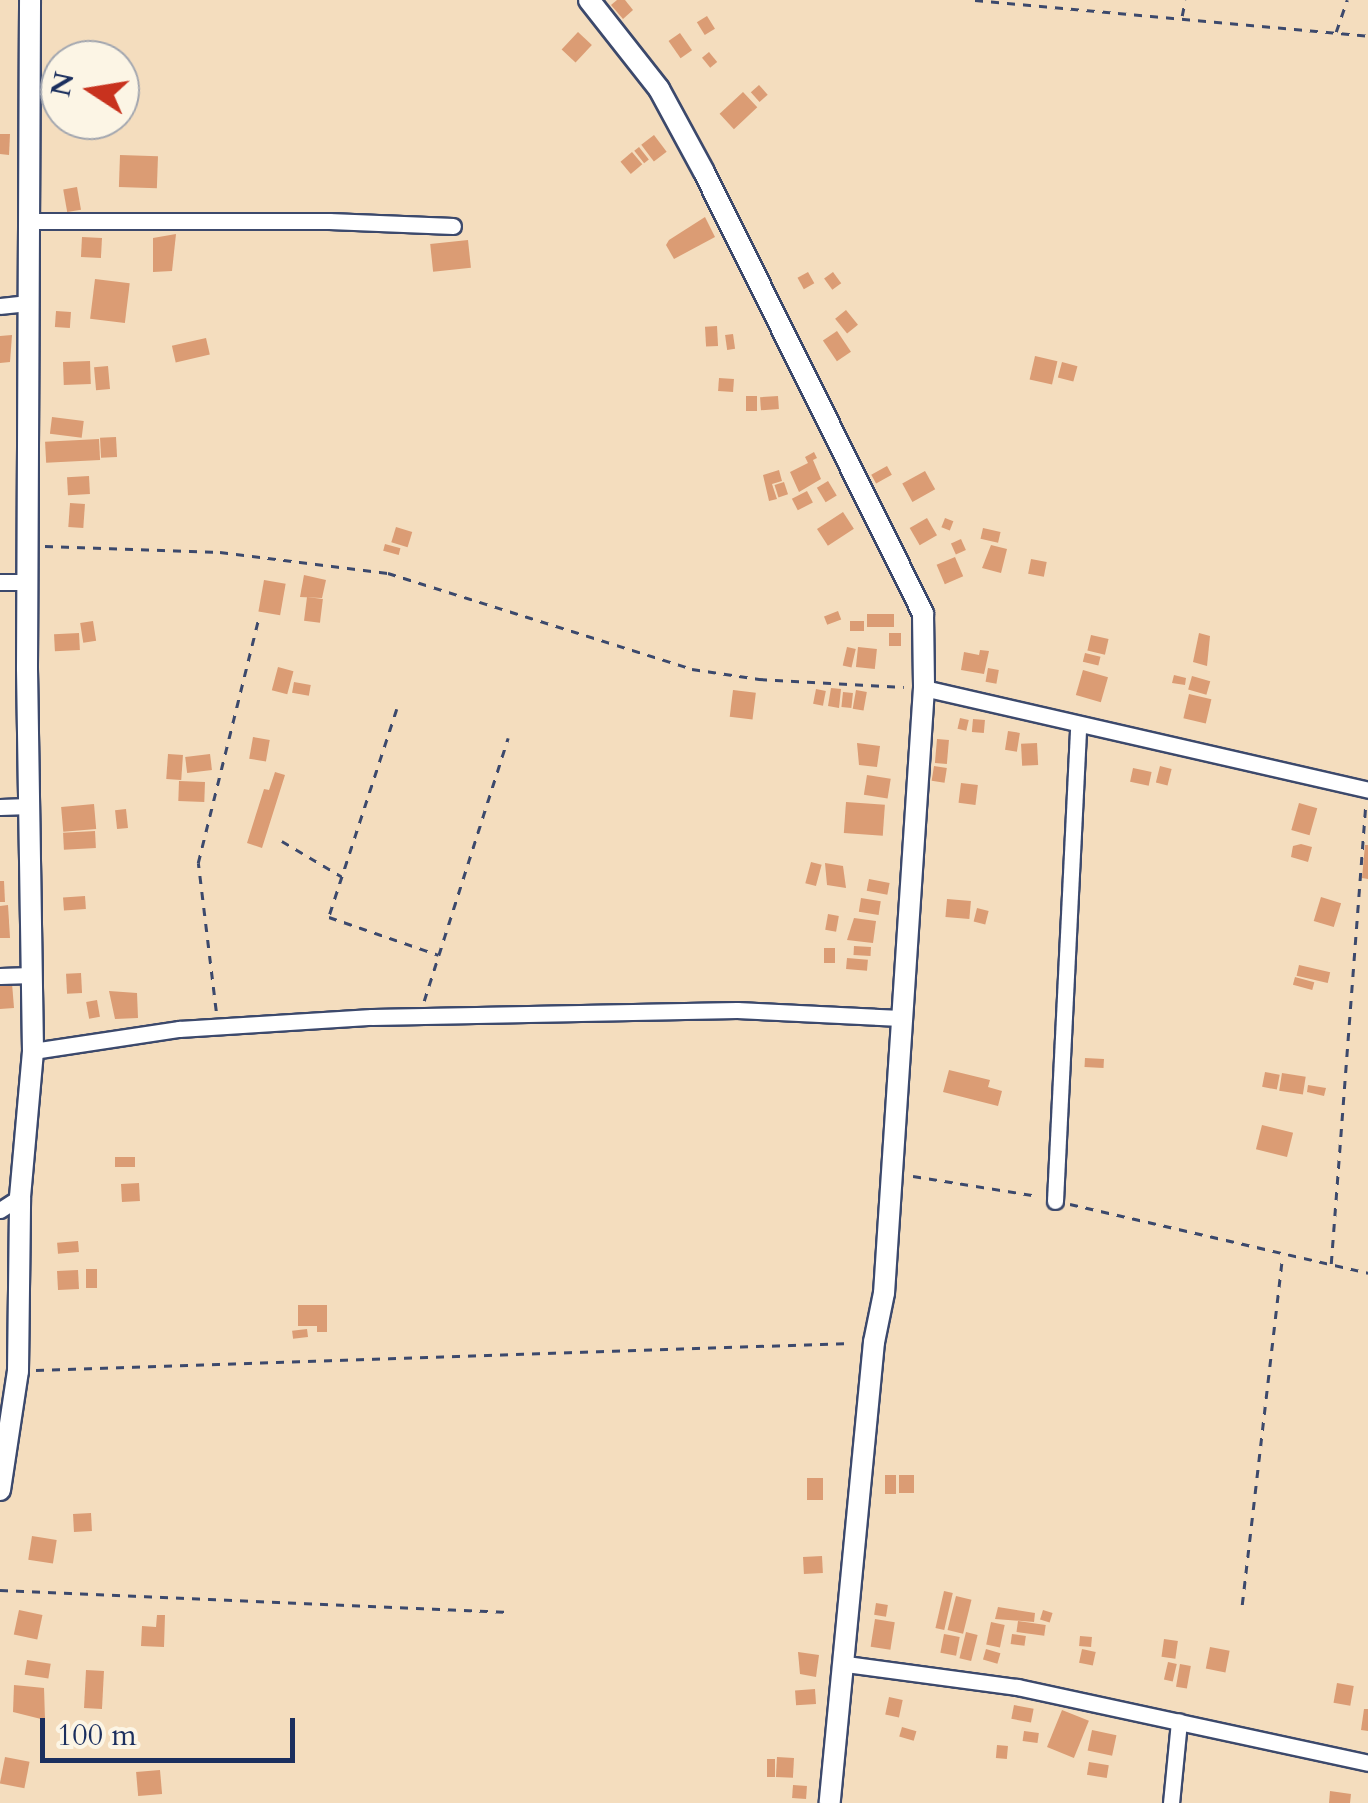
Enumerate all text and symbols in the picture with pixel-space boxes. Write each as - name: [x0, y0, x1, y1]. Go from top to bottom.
- north arrow: [40, 40, 140, 140]
- text: N: [41, 68, 84, 100]
- scale bar: [45, 1698, 300, 1760]
- text: 100 m: [57, 1715, 137, 1756]

